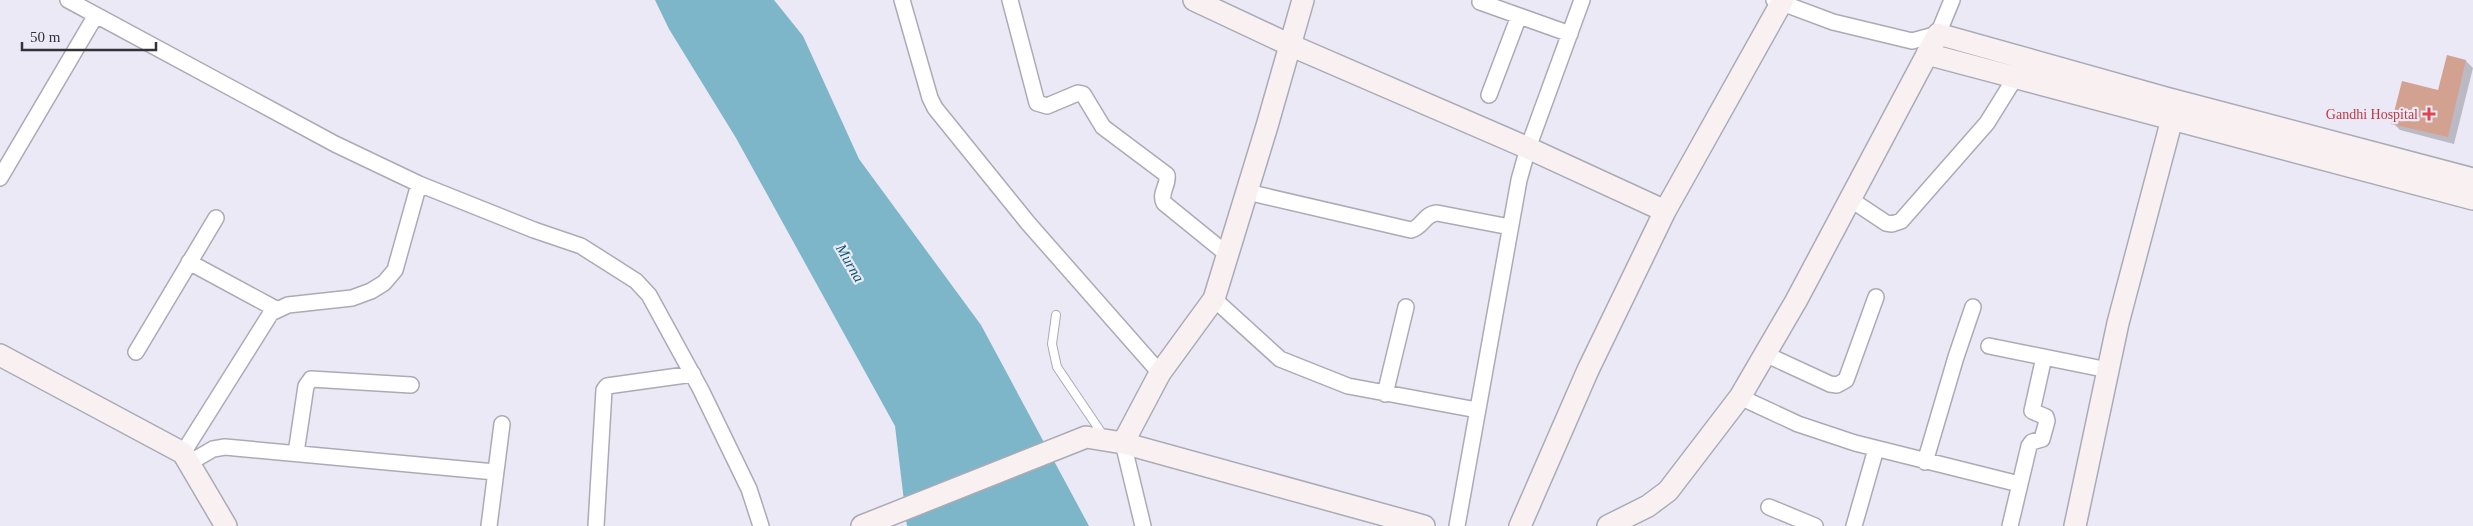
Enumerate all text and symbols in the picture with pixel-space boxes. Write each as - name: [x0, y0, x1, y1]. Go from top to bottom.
- scale bar: [22, 20, 156, 52]
- text: 50 m: [30, 29, 61, 45]
- place label: Gandhi Hospital: [2326, 107, 2418, 122]
- marker: Gandhi Hospital: [2422, 107, 2436, 121]
- water label: Murna: [832, 240, 867, 285]

